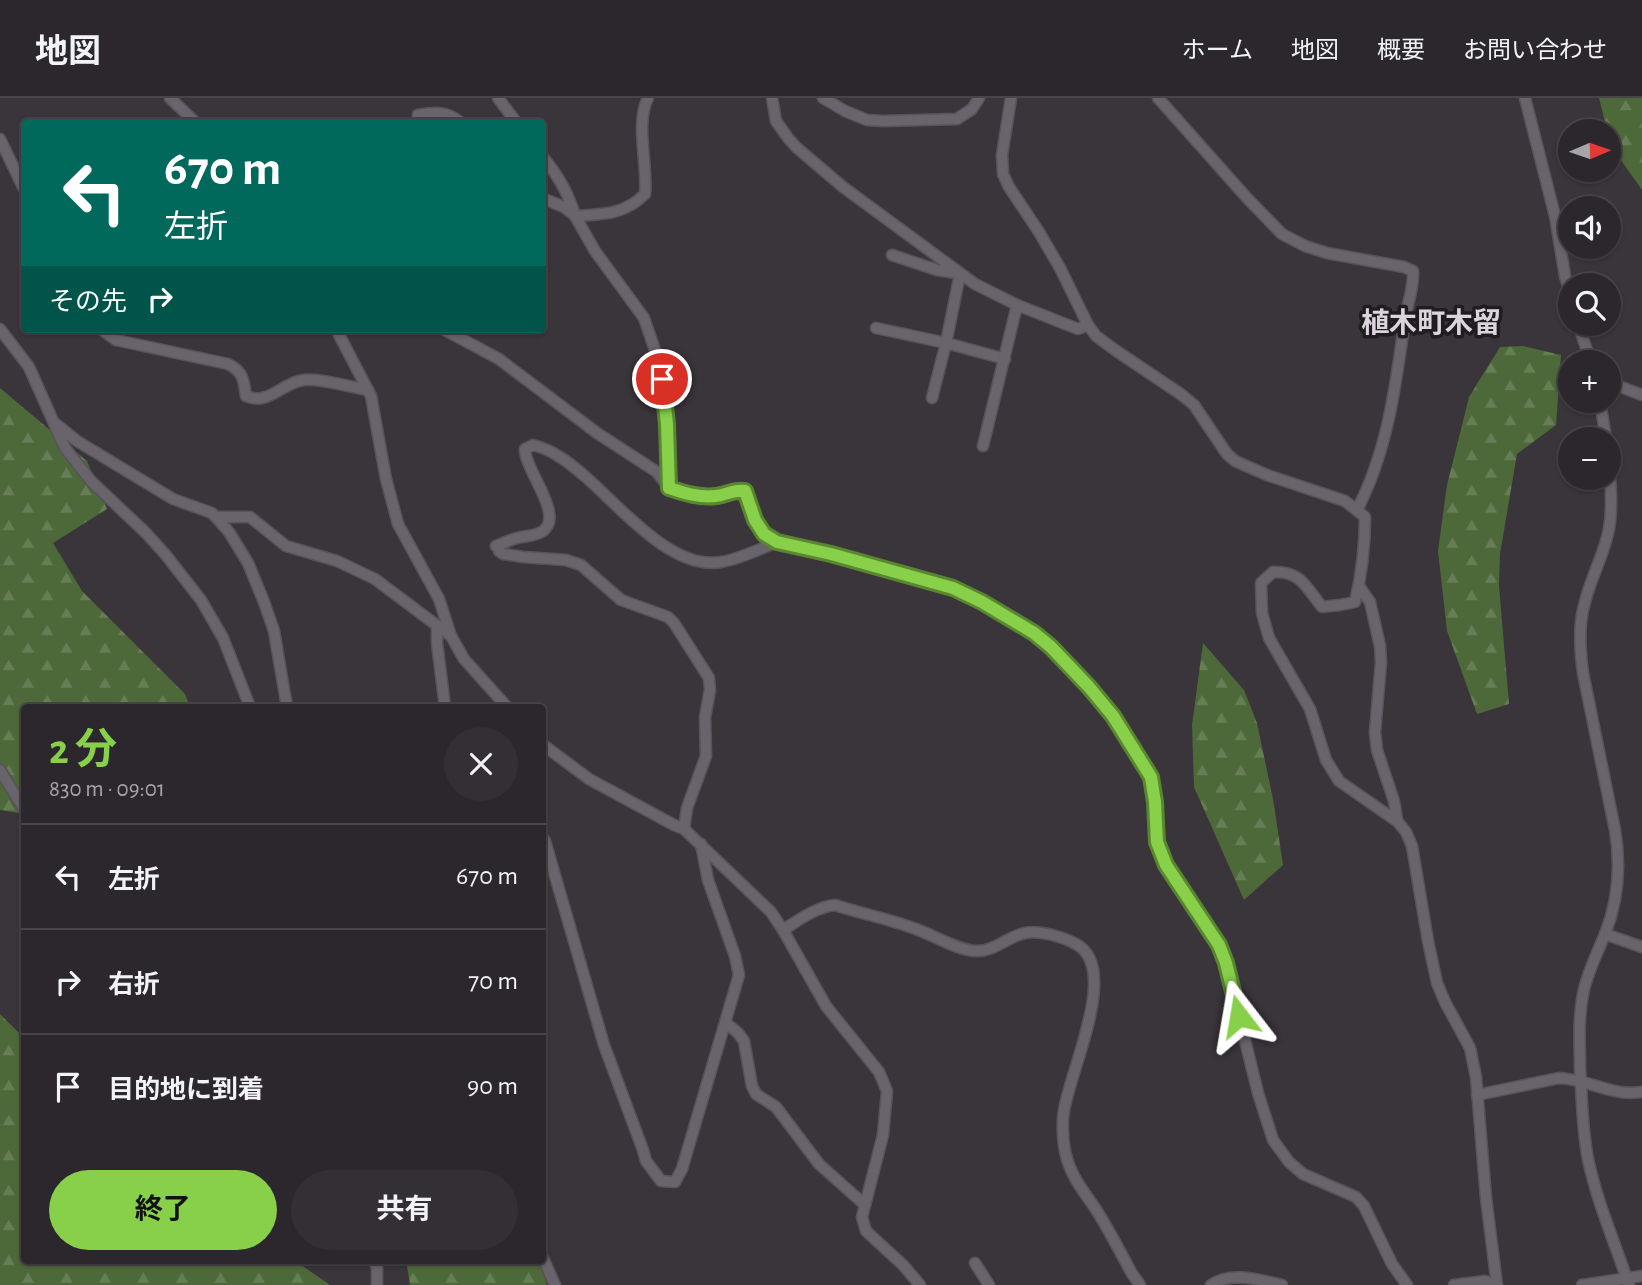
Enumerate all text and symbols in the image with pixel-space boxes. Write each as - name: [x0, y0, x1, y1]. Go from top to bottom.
- text: 地図: [35, 36, 101, 69]
- text: ホーム: [1182, 39, 1253, 63]
- text: 地図: [1291, 39, 1339, 63]
- text: 概要: [1377, 39, 1425, 63]
- text: お問い合わせ: [1463, 39, 1607, 63]
- north arrow: [1558, 119, 1620, 182]
- map controls: [1558, 119, 1621, 490]
- text: 670 m: [164, 145, 281, 194]
- icon: left: [49, 147, 140, 238]
- button: sound: [1558, 196, 1621, 259]
- text: 左折: [164, 211, 228, 243]
- button: search: [1558, 273, 1621, 336]
- icon: right: [141, 280, 179, 318]
- text: その先: [49, 289, 127, 315]
- district label: 植木町木留: [1361, 307, 1501, 338]
- pin: [632, 349, 692, 409]
- button: +: [1558, 350, 1621, 413]
- icon: arrive: [643, 360, 681, 398]
- button: −: [1558, 427, 1621, 490]
- button: close: [444, 727, 518, 801]
- text: 2 分: [49, 729, 117, 771]
- text: 830 m · 09:01: [49, 778, 165, 801]
- icon: left: [49, 858, 87, 896]
- text: 670 m: [456, 863, 518, 889]
- text: 左折: [108, 867, 160, 893]
- icon: right: [49, 963, 87, 1001]
- text: 70 m: [468, 968, 518, 994]
- text: 右折: [108, 972, 160, 998]
- position arrow: [1202, 979, 1276, 1053]
- icon: arrive: [49, 1068, 87, 1106]
- text: 90 m: [467, 1073, 518, 1099]
- text: 目的地に到着: [108, 1077, 264, 1103]
- button: 終了: [49, 1170, 277, 1250]
- button: 共有: [291, 1170, 518, 1250]

